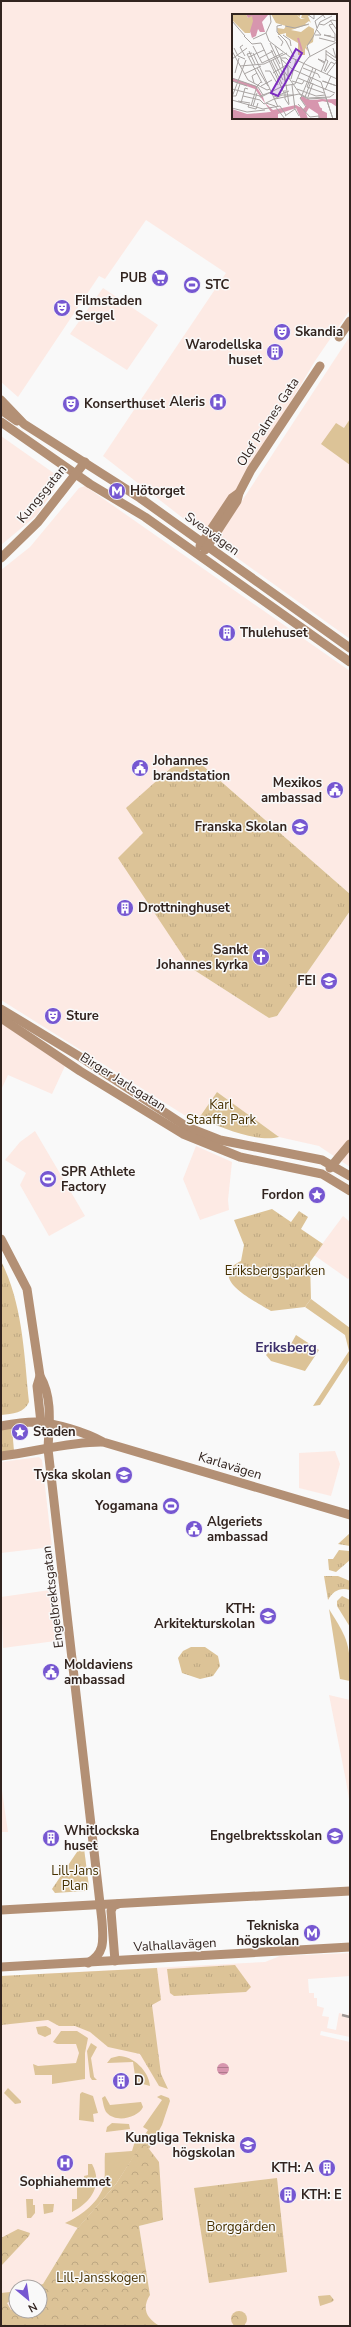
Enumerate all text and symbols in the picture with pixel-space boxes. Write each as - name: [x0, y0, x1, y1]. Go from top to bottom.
- inset map: [232, 14, 337, 119]
- supermarket icon: PUB: [150, 268, 170, 288]
- place label: PUB: [120, 269, 147, 287]
- sports icon: STC: [182, 275, 202, 295]
- place label: STC: [205, 276, 230, 294]
- place label: Filmstaden Sergel: [75, 292, 142, 325]
- theatre icon: Filmstaden Sergel: [52, 298, 72, 318]
- theatre icon: Skandia: [272, 322, 292, 342]
- place label: Skandia: [295, 323, 343, 341]
- place label: Warodellska huset: [185, 336, 263, 369]
- building icon: Warodellska huset: [265, 342, 285, 362]
- street label: Olof Palmes Gata: [232, 374, 304, 470]
- hospital icon: Aleris: [208, 392, 228, 412]
- place label: Aleris: [169, 393, 205, 411]
- theatre icon: Konserthuset: [61, 394, 81, 414]
- place label: Konserthuset: [84, 395, 166, 413]
- street label: Kungsgatan: [13, 461, 71, 527]
- metro station icon: Hötorget: [107, 481, 127, 501]
- place label: Hötorget: [130, 482, 186, 500]
- street label: Sveavägen: [181, 508, 243, 560]
- building icon: Thulehuset: [217, 623, 237, 643]
- place label: Thulehuset: [240, 624, 309, 642]
- place label: Johannes brandstation: [152, 752, 230, 785]
- public building icon: Johannes brandstation: [130, 758, 150, 778]
- place label: Mexikos ambassad: [261, 774, 322, 807]
- public building icon: Mexikos ambassad: [325, 780, 345, 800]
- school or university icon: Franska Skolan: [290, 817, 310, 837]
- place label: Franska Skolan: [195, 818, 287, 836]
- building icon: Drottninghuset: [115, 898, 135, 918]
- place label: Drottninghuset: [138, 899, 231, 917]
- place label: Sankt Johannes kyrka: [155, 941, 249, 974]
- church icon: Sankt Johannes kyrka: [251, 947, 271, 967]
- school or university icon: FEI: [319, 971, 339, 991]
- place label: FEI: [297, 972, 316, 990]
- theatre icon: Sture: [43, 1006, 63, 1026]
- place label: Sture: [66, 1007, 99, 1025]
- street label: Birger Jarlsgatan: [77, 1048, 169, 1116]
- park label: Karl Staaffs Park: [186, 1096, 257, 1129]
- place label: SPR Athlete Factory: [61, 1163, 135, 1196]
- sports icon: SPR Athlete Factory: [38, 1169, 58, 1189]
- place icon: Fordon: [307, 1185, 327, 1205]
- place label: Fordon: [262, 1186, 304, 1204]
- park label: Eriksbergsparken: [225, 1262, 325, 1280]
- district label: Eriksberg: [255, 1338, 317, 1357]
- place icon: Staden: [10, 1422, 30, 1442]
- place label: Staden: [33, 1423, 76, 1441]
- street label: Karlavägen: [196, 1448, 264, 1484]
- school or university icon: Tyska skolan: [114, 1465, 134, 1485]
- place label: Tyska skolan: [34, 1466, 111, 1484]
- sports icon: Yogamana: [161, 1496, 181, 1516]
- place label: Yogamana: [94, 1497, 158, 1515]
- place label: Algeriets ambassad: [207, 1513, 268, 1546]
- public building icon: Algeriets ambassad: [184, 1519, 204, 1539]
- street label: Engelbrektsgatan: [38, 1545, 68, 1649]
- place label: KTH: Arkitekturskolan: [154, 1600, 255, 1633]
- school or university icon: KTH: Arkitekturskolan: [258, 1606, 278, 1626]
- place label: Moldaviens ambassad: [64, 1656, 133, 1689]
- public building icon: Moldaviens ambassad: [41, 1662, 61, 1682]
- place label: Whitlockska huset: [64, 1822, 139, 1855]
- school or university icon: Engelbrektsskolan: [325, 1826, 345, 1846]
- place label: Engelbrektsskolan: [210, 1827, 322, 1845]
- building icon: Whitlockska huset: [41, 1828, 61, 1848]
- park label: Lill-Jans Plan: [51, 1862, 99, 1895]
- place label: Tekniska högskolan: [237, 1917, 299, 1950]
- metro station icon: Tekniska högskolan: [302, 1923, 322, 1943]
- street label: Valhallavägen: [132, 1934, 217, 1956]
- building icon: D: [111, 2071, 131, 2091]
- place label: D: [134, 2072, 144, 2090]
- place label: Kungliga Tekniska högskolan: [125, 2129, 235, 2162]
- school or university icon: Kungliga Tekniska högskolan: [238, 2135, 258, 2155]
- hospital icon: Sophiahemmet: [55, 2153, 75, 2173]
- building icon: KTH: A: [317, 2158, 337, 2178]
- place label: KTH: A: [271, 2159, 314, 2177]
- place label: Sophiahemmet: [20, 2173, 111, 2191]
- building icon: KTH: E: [278, 2185, 298, 2205]
- place label: KTH: E: [301, 2186, 342, 2204]
- park label: Borggården: [206, 2218, 276, 2236]
- park label: Lill-Jansskogen: [56, 2269, 146, 2287]
- north arrow: [8, 2279, 48, 2319]
- text: N: [25, 2299, 40, 2316]

